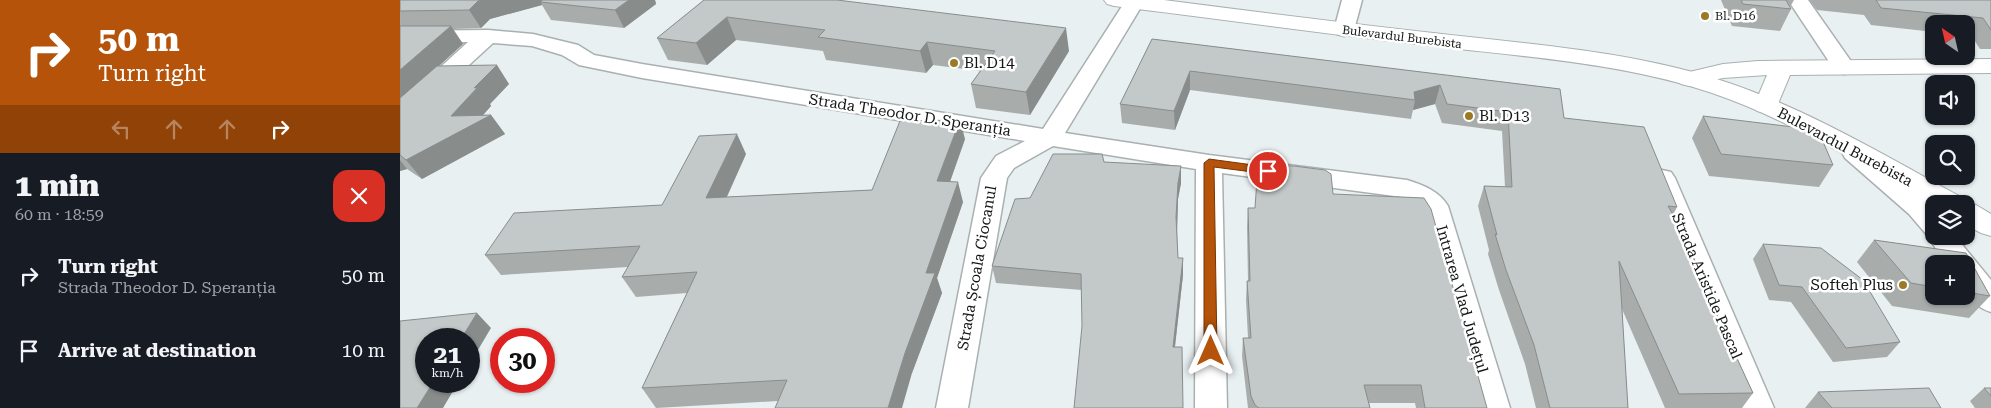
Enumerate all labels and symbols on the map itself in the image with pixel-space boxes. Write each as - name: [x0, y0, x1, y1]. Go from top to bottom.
- place label: Bl. D16: [1715, 9, 1756, 23]
- marker: Bl. D16: [1699, 10, 1711, 22]
- north arrow: [1925, 15, 1975, 65]
- street label: Bulevardul Burebista: [1341, 23, 1463, 51]
- place label: Bl. D14: [964, 54, 1015, 72]
- marker: Bl. D14: [948, 57, 960, 69]
- street label: Strada Theodor D. Speranția: [808, 90, 1012, 141]
- street label: Bulevardul Burebista: [1774, 104, 1916, 190]
- place label: Bl. D13: [1479, 107, 1530, 125]
- marker: Bl. D13: [1463, 110, 1475, 122]
- pin: [1247, 150, 1289, 192]
- street label: Strada Școala Ciocanul: [954, 184, 1001, 352]
- street label: Strada Aristide Pascal: [1668, 210, 1746, 362]
- street label: Intrarea Vlad Județul: [1431, 223, 1492, 376]
- place label: Softeh Plus: [1811, 276, 1893, 294]
- marker: Softeh Plus: [1897, 279, 1909, 291]
- position arrow: [1184, 324, 1236, 376]
- speed limit sign: 30: [490, 328, 555, 393]

